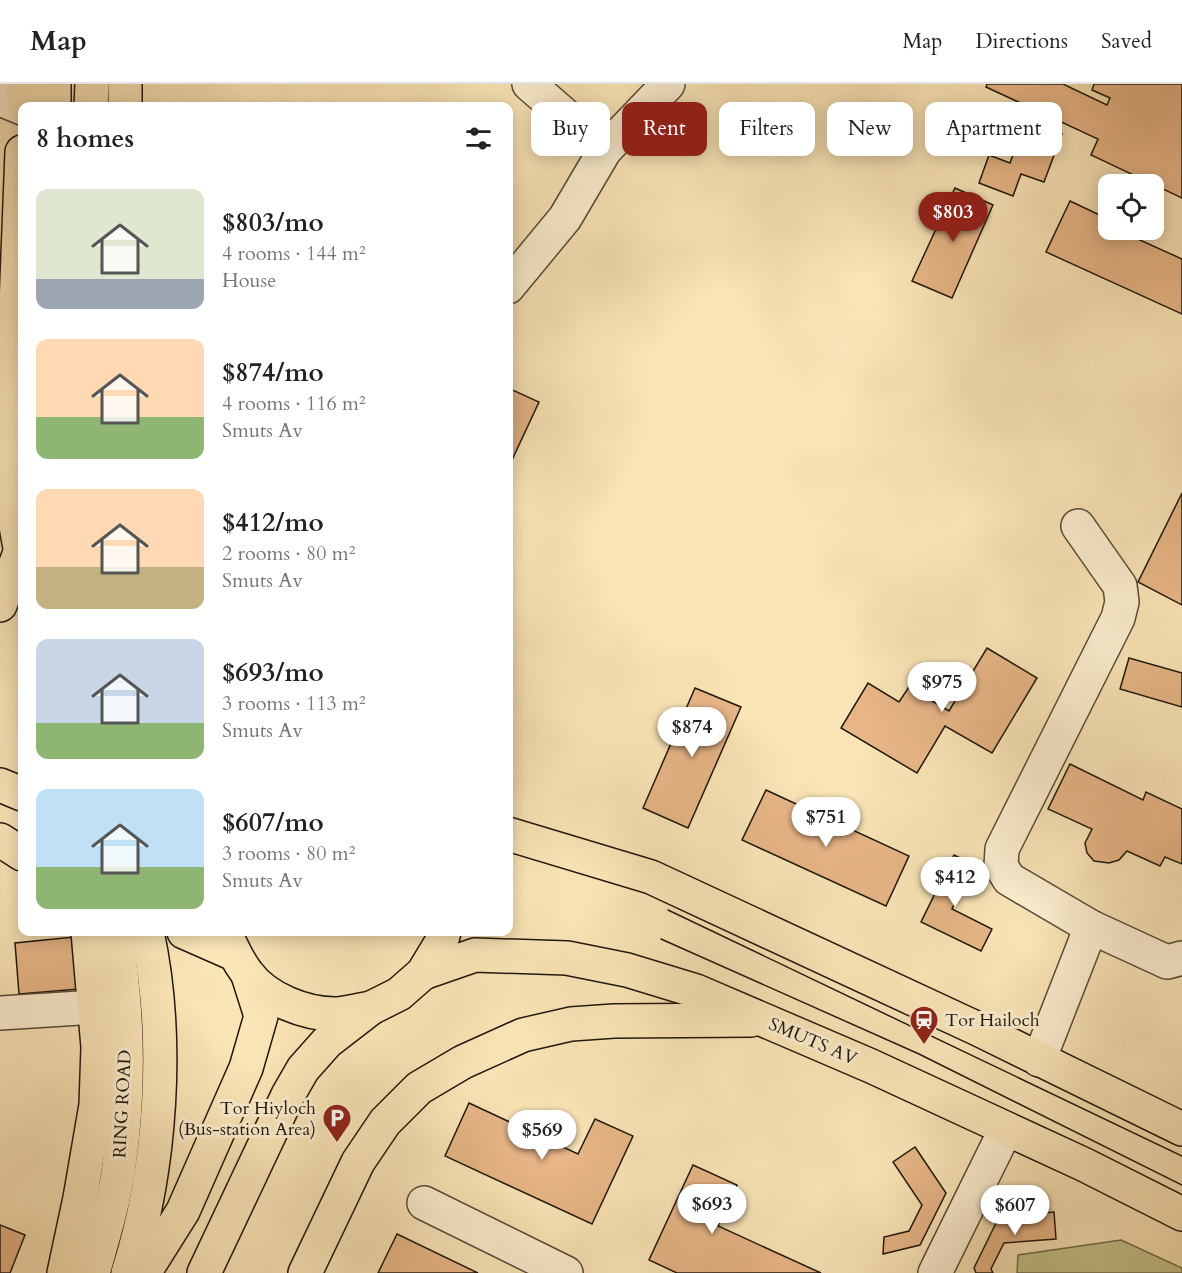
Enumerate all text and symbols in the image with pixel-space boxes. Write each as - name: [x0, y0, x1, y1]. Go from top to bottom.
- text: Map: [30, 22, 87, 60]
- text: Map: [902, 27, 942, 56]
- text: Directions: [975, 27, 1068, 56]
- text: Saved: [1101, 27, 1152, 56]
- chip: Buy: [531, 102, 610, 156]
- chip: Rent: [622, 102, 707, 156]
- chip: Filters: [719, 102, 815, 156]
- chip: New: [827, 102, 913, 156]
- chip: Apartment: [925, 102, 1062, 156]
- text: 8 homes: [36, 121, 134, 156]
- icon: filters: [462, 122, 495, 155]
- map controls: [1098, 174, 1164, 240]
- button: locate: [1098, 174, 1164, 240]
- pin: $803: [917, 192, 989, 243]
- text: $803: [933, 198, 973, 225]
- text: $803/mo: [222, 205, 324, 240]
- icon: home: [84, 213, 156, 285]
- text: 4 rooms · 144 m²: [222, 240, 366, 267]
- text: House: [222, 267, 276, 294]
- text: $874/mo: [222, 355, 324, 390]
- icon: home: [84, 363, 156, 435]
- text: 4 rooms · 116 m²: [222, 390, 366, 417]
- text: Smuts Av: [222, 417, 303, 444]
- text: $412/mo: [222, 505, 324, 540]
- icon: home: [84, 513, 156, 585]
- text: 2 rooms · 80 m²: [222, 540, 355, 567]
- text: Smuts Av: [222, 567, 303, 594]
- text: $693/mo: [222, 655, 324, 690]
- pin: $975: [906, 662, 978, 713]
- icon: home: [84, 663, 156, 735]
- text: $975: [922, 668, 962, 695]
- text: 3 rooms · 113 m²: [222, 690, 366, 717]
- pin: $874: [656, 707, 728, 758]
- text: $874: [672, 713, 712, 740]
- text: Smuts Av: [222, 717, 303, 744]
- pin: $751: [790, 797, 862, 848]
- text: $751: [806, 803, 846, 830]
- text: $607/mo: [222, 805, 324, 840]
- icon: home: [84, 813, 156, 885]
- text: 3 rooms · 80 m²: [222, 840, 355, 867]
- pin: $412: [919, 857, 991, 908]
- text: $412: [935, 863, 975, 890]
- text: Smuts Av: [222, 867, 303, 894]
- station icon: Tor Hailoch: [908, 1004, 940, 1046]
- place label: Tor Hailoch: [945, 1008, 1040, 1033]
- street label: SMUTS AV: [765, 1012, 862, 1072]
- street label: RING ROAD: [107, 1049, 138, 1159]
- place label: Tor Hiyloch (Bus-station Area): [178, 1096, 316, 1142]
- parking icon: Tor Hiyloch (Bus-station Area): [321, 1102, 353, 1144]
- pin: $569: [506, 1110, 578, 1161]
- text: $569: [522, 1116, 562, 1143]
- pin: $693: [676, 1184, 748, 1235]
- pin: $607: [979, 1185, 1051, 1236]
- text: $693: [692, 1190, 732, 1217]
- text: $607: [995, 1191, 1035, 1218]

